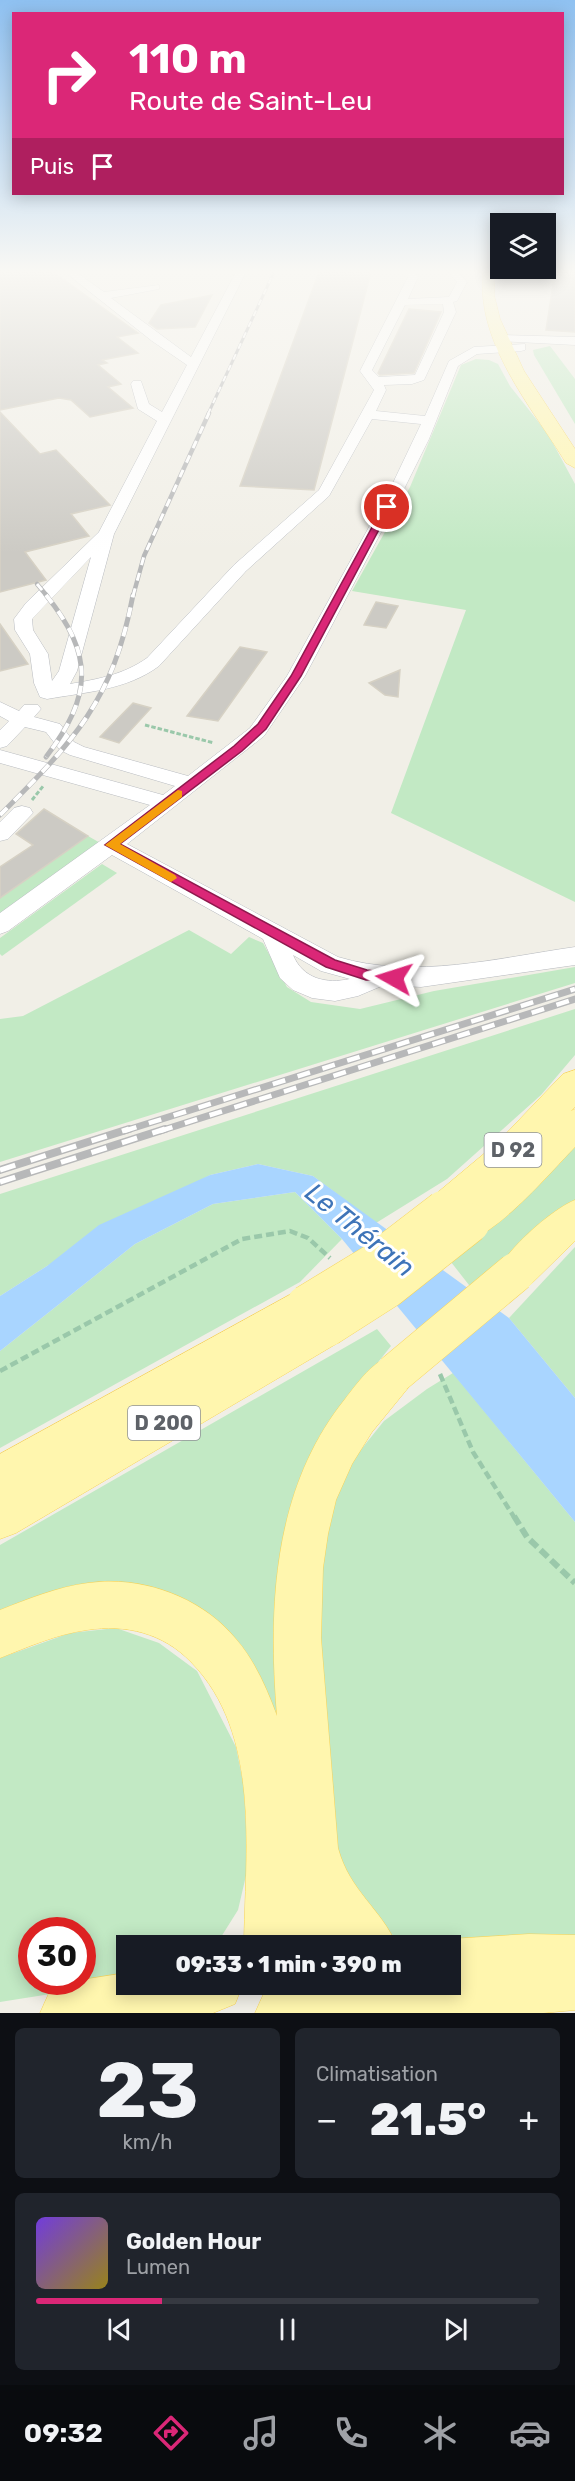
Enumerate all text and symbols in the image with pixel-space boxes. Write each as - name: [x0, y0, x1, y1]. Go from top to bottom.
- text: 110 m: [129, 34, 247, 84]
- icon: right: [30, 36, 108, 114]
- text: Route de Saint-Leu: [129, 85, 372, 117]
- icon: arrive: [86, 150, 119, 183]
- text: Puis: [30, 153, 74, 180]
- map controls: [490, 213, 556, 279]
- button: layers: [490, 213, 556, 279]
- pin: [361, 481, 412, 532]
- icon: arrive: [370, 490, 403, 523]
- position arrow: [362, 946, 426, 1010]
- road number: D 92: [484, 1133, 542, 1167]
- water label: Le Thérain: [299, 1176, 421, 1284]
- road number: D 200: [128, 1406, 200, 1440]
- speed limit sign: 30: [18, 1917, 96, 1995]
- text: 09:33 · 1 min · 390 m: [175, 1951, 402, 1978]
- text: 23: [96, 2044, 199, 2137]
- text: Climatisation: [316, 2062, 438, 2086]
- text: 21.5°: [370, 2093, 486, 2146]
- text: −: [316, 2100, 337, 2139]
- text: +: [518, 2100, 539, 2139]
- text: km/h: [123, 2130, 172, 2154]
- text: Golden Hour: [126, 2228, 261, 2255]
- text: Lumen: [126, 2255, 190, 2279]
- icon: previous: [103, 2313, 136, 2346]
- icon: pause: [271, 2313, 304, 2346]
- icon: next: [439, 2313, 472, 2346]
- icon: directions: [150, 2412, 192, 2454]
- icon: music: [240, 2412, 282, 2454]
- icon: phone: [330, 2412, 372, 2454]
- icon: climate: [419, 2412, 461, 2454]
- icon: car: [509, 2412, 551, 2454]
- text: 09:32: [24, 2417, 103, 2449]

